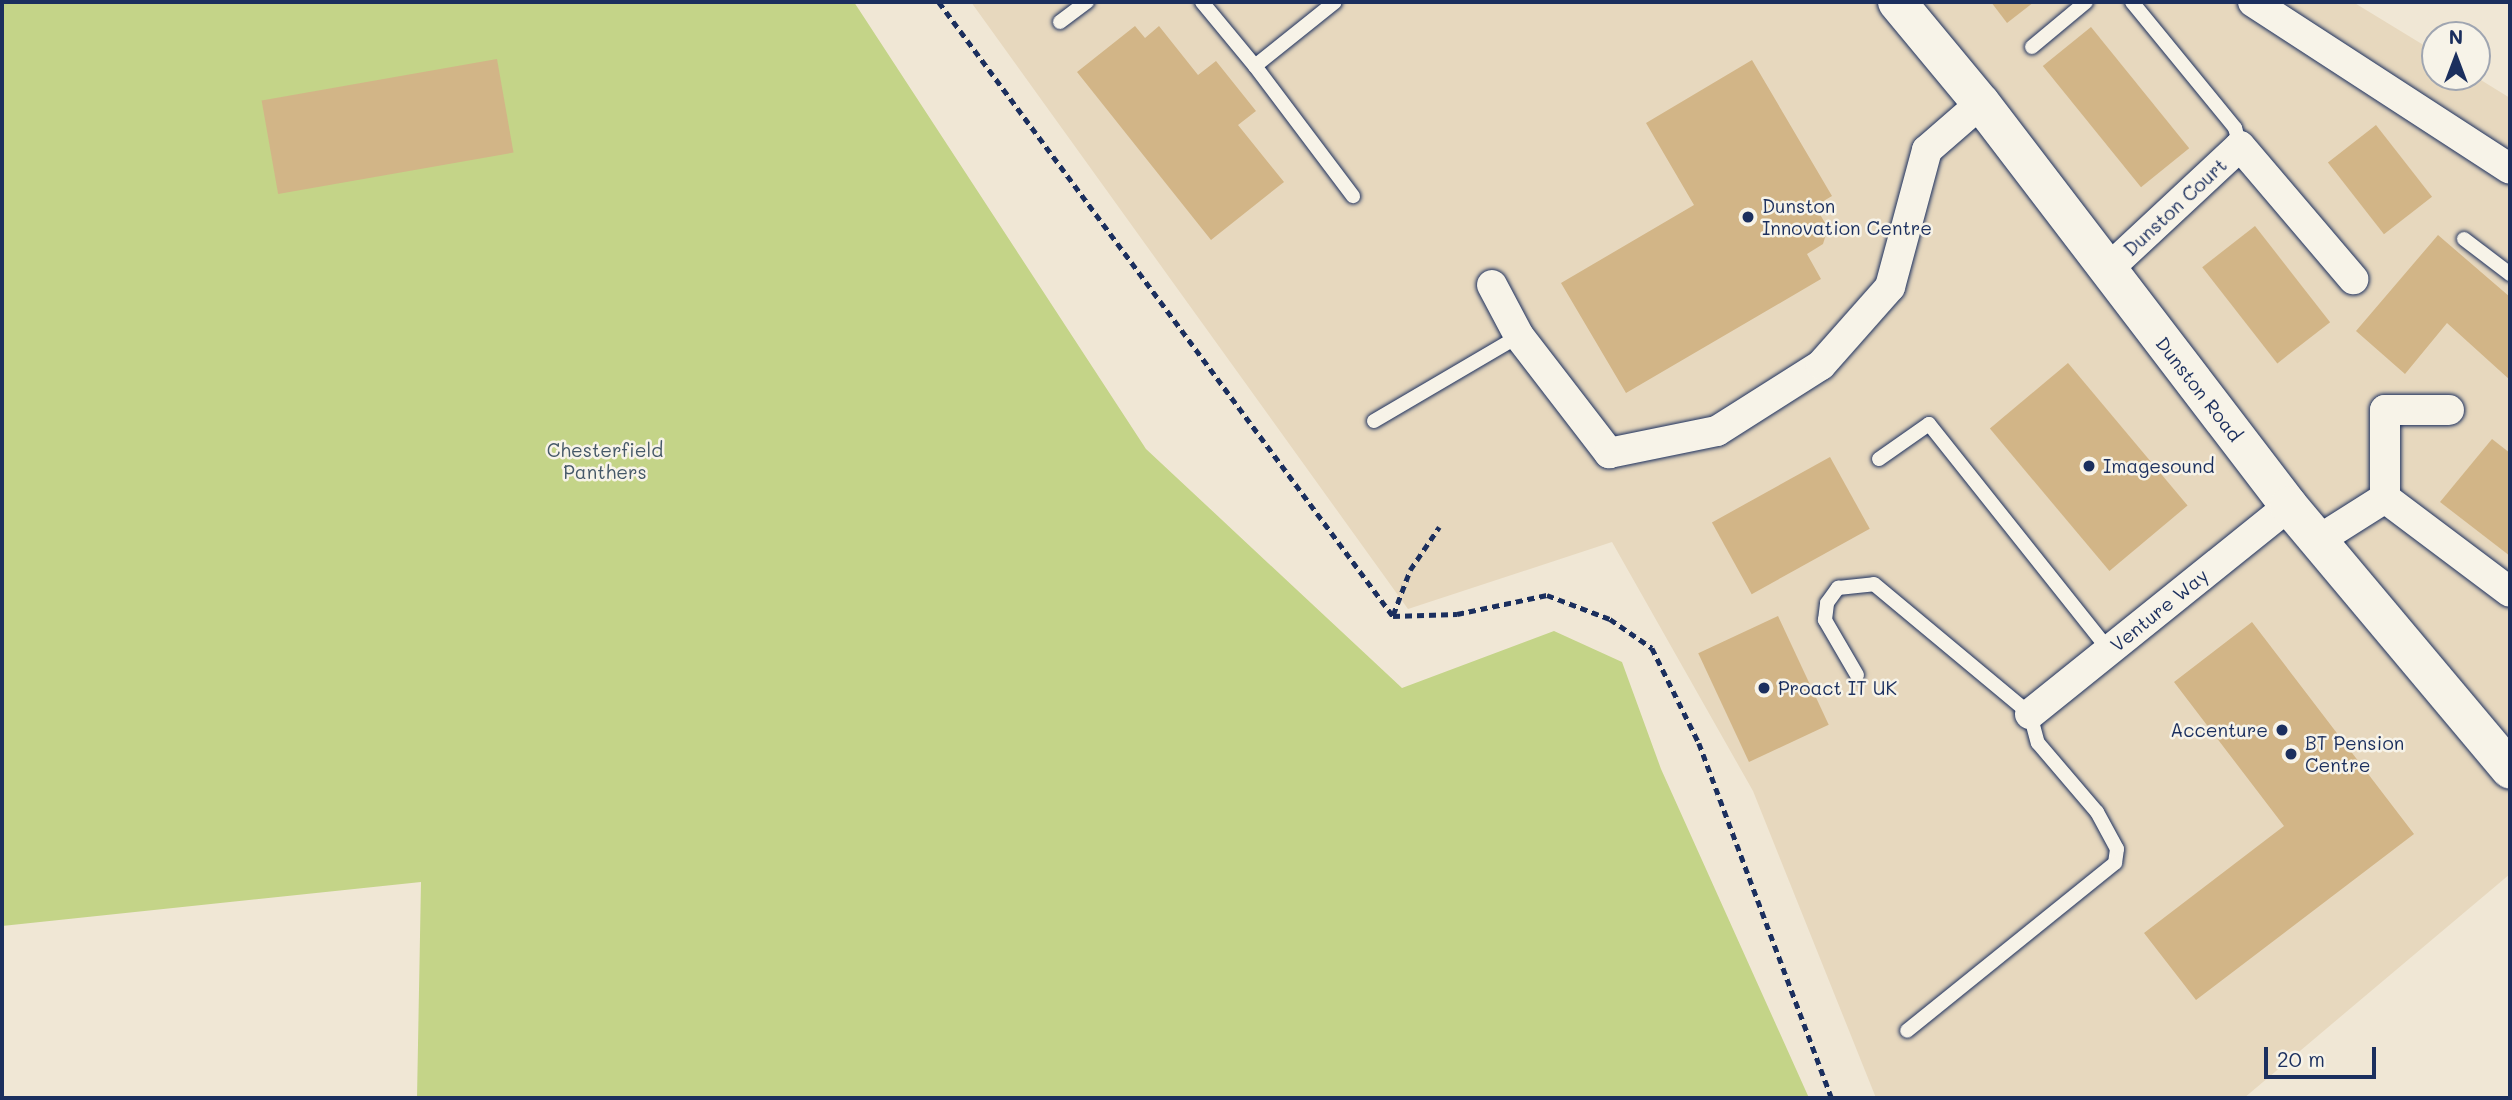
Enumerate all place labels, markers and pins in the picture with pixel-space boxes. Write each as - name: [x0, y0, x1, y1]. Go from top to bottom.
- place label: Dunston Innovation Centre: [1762, 195, 1932, 239]
- marker: Dunston Innovation Centre: [1740, 209, 1756, 225]
- place label: Imagesound: [2103, 455, 2215, 477]
- marker: Imagesound: [2081, 458, 2097, 474]
- place label: Proact IT UK: [1778, 677, 1897, 699]
- marker: Proact IT UK: [1756, 680, 1772, 696]
- place label: Accenture: [2170, 719, 2268, 741]
- marker: Accenture: [2274, 722, 2290, 738]
- place label: BT Pension Centre: [2305, 732, 2404, 776]
- marker: BT Pension Centre: [2283, 746, 2299, 762]

